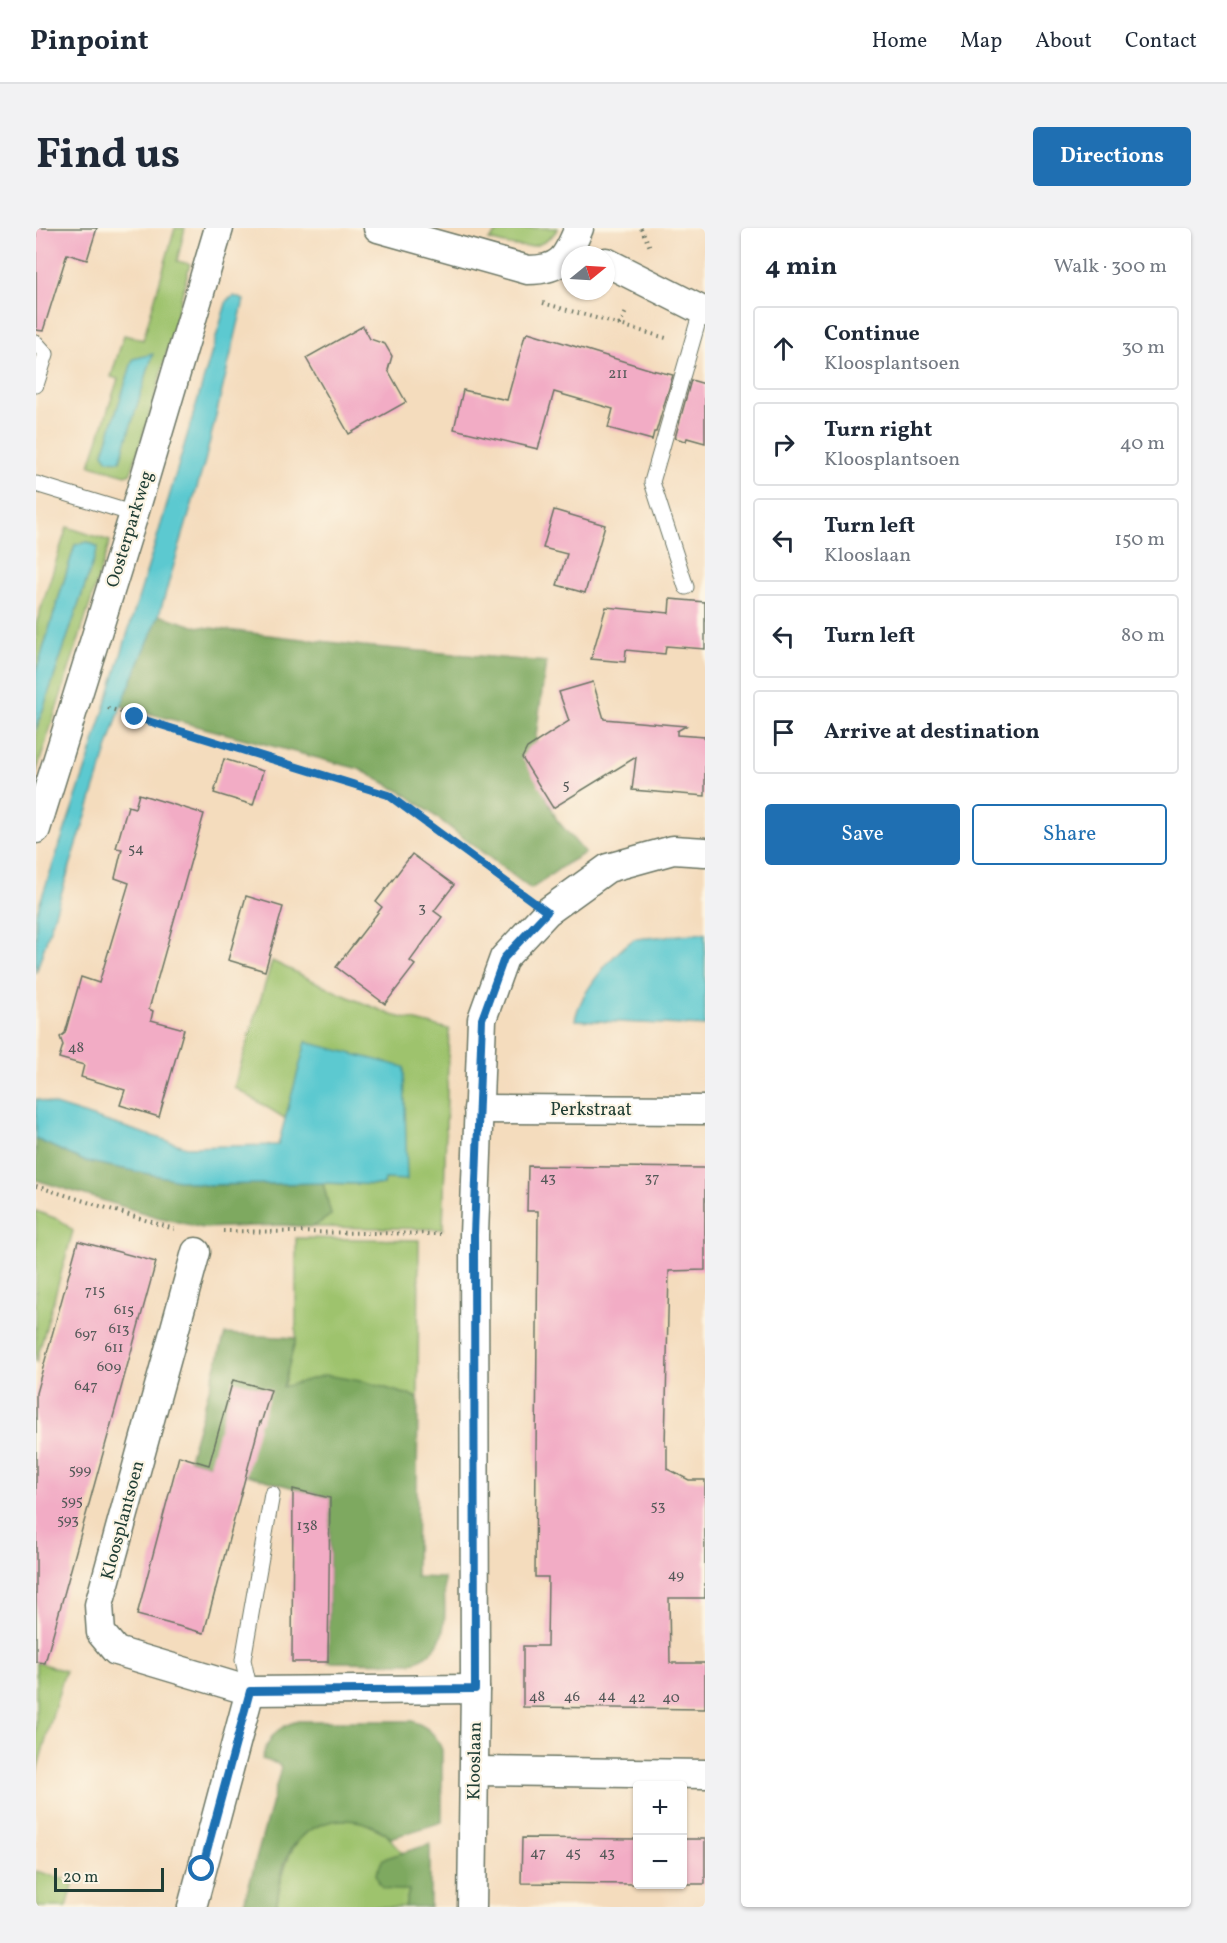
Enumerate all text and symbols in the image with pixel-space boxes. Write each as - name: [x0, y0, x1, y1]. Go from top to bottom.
- text: Pinpoint: [30, 22, 148, 61]
- text: Home: [872, 27, 927, 56]
- text: Map: [960, 27, 1002, 56]
- text: About: [1035, 27, 1092, 56]
- text: Contact: [1125, 27, 1197, 56]
- text: Find us: [36, 127, 180, 186]
- button: Directions: [1033, 127, 1191, 186]
- north arrow: [561, 246, 615, 300]
- text: 4 min: [765, 249, 837, 285]
- text: Walk · 300 m: [1054, 253, 1167, 281]
- text: Continue: [824, 319, 920, 350]
- icon: ahead: [767, 332, 800, 365]
- text: 30 m: [1121, 334, 1165, 362]
- text: Kloosplantsoen: [824, 350, 960, 378]
- house number: 211: [608, 364, 628, 385]
- text: Turn right: [824, 415, 932, 446]
- icon: right: [767, 428, 800, 461]
- text: 40 m: [1120, 430, 1165, 458]
- text: Kloosplantsoen: [824, 446, 960, 474]
- street label: Oosterparkweg: [101, 468, 160, 591]
- text: Turn left: [824, 511, 915, 542]
- icon: left: [767, 524, 800, 557]
- text: 150 m: [1114, 526, 1165, 554]
- text: Klooslaan: [824, 542, 911, 570]
- icon: left: [767, 620, 800, 653]
- text: Turn left: [824, 621, 915, 652]
- text: 80 m: [1121, 622, 1165, 650]
- route end: [121, 703, 147, 729]
- icon: arrive: [767, 716, 800, 749]
- text: Arrive at destination: [824, 717, 1040, 748]
- house number: 5: [562, 775, 570, 796]
- button: Save: [765, 804, 960, 865]
- button: Share: [972, 804, 1167, 865]
- house number: 54: [128, 839, 144, 860]
- house number: 3: [418, 898, 426, 919]
- house number: 48: [68, 1038, 84, 1059]
- street label: Perkstraat: [550, 1098, 632, 1123]
- house number: 43: [540, 1168, 556, 1189]
- house number: 37: [645, 1168, 659, 1189]
- house number: 715: [85, 1281, 105, 1302]
- house number: 615: [114, 1300, 134, 1321]
- house number: 613: [108, 1319, 130, 1340]
- house number: 697: [75, 1324, 97, 1345]
- house number: 611: [104, 1338, 124, 1359]
- house number: 609: [97, 1357, 121, 1378]
- house number: 647: [74, 1376, 98, 1397]
- street label: Kloosplantsoen: [96, 1458, 151, 1583]
- house number: 599: [69, 1460, 92, 1481]
- house number: 595: [61, 1491, 83, 1512]
- house number: 53: [651, 1496, 665, 1517]
- house number: 593: [57, 1510, 79, 1531]
- house number: 138: [296, 1516, 318, 1537]
- house number: 49: [668, 1565, 684, 1586]
- house number: 44: [598, 1686, 616, 1707]
- house number: 48: [529, 1687, 545, 1708]
- house number: 46: [564, 1687, 580, 1708]
- house number: 42: [628, 1688, 646, 1709]
- house number: 40: [662, 1688, 680, 1709]
- street label: Klooslaan: [462, 1721, 489, 1800]
- map controls: [633, 1781, 687, 1889]
- button: +: [633, 1781, 687, 1835]
- button: −: [633, 1835, 687, 1889]
- house number: 47: [530, 1843, 546, 1864]
- house number: 45: [565, 1843, 581, 1864]
- house number: 43: [599, 1843, 615, 1864]
- route start: [188, 1855, 214, 1881]
- scale bar: [54, 1865, 164, 1892]
- text: 20 m: [63, 1867, 98, 1889]

